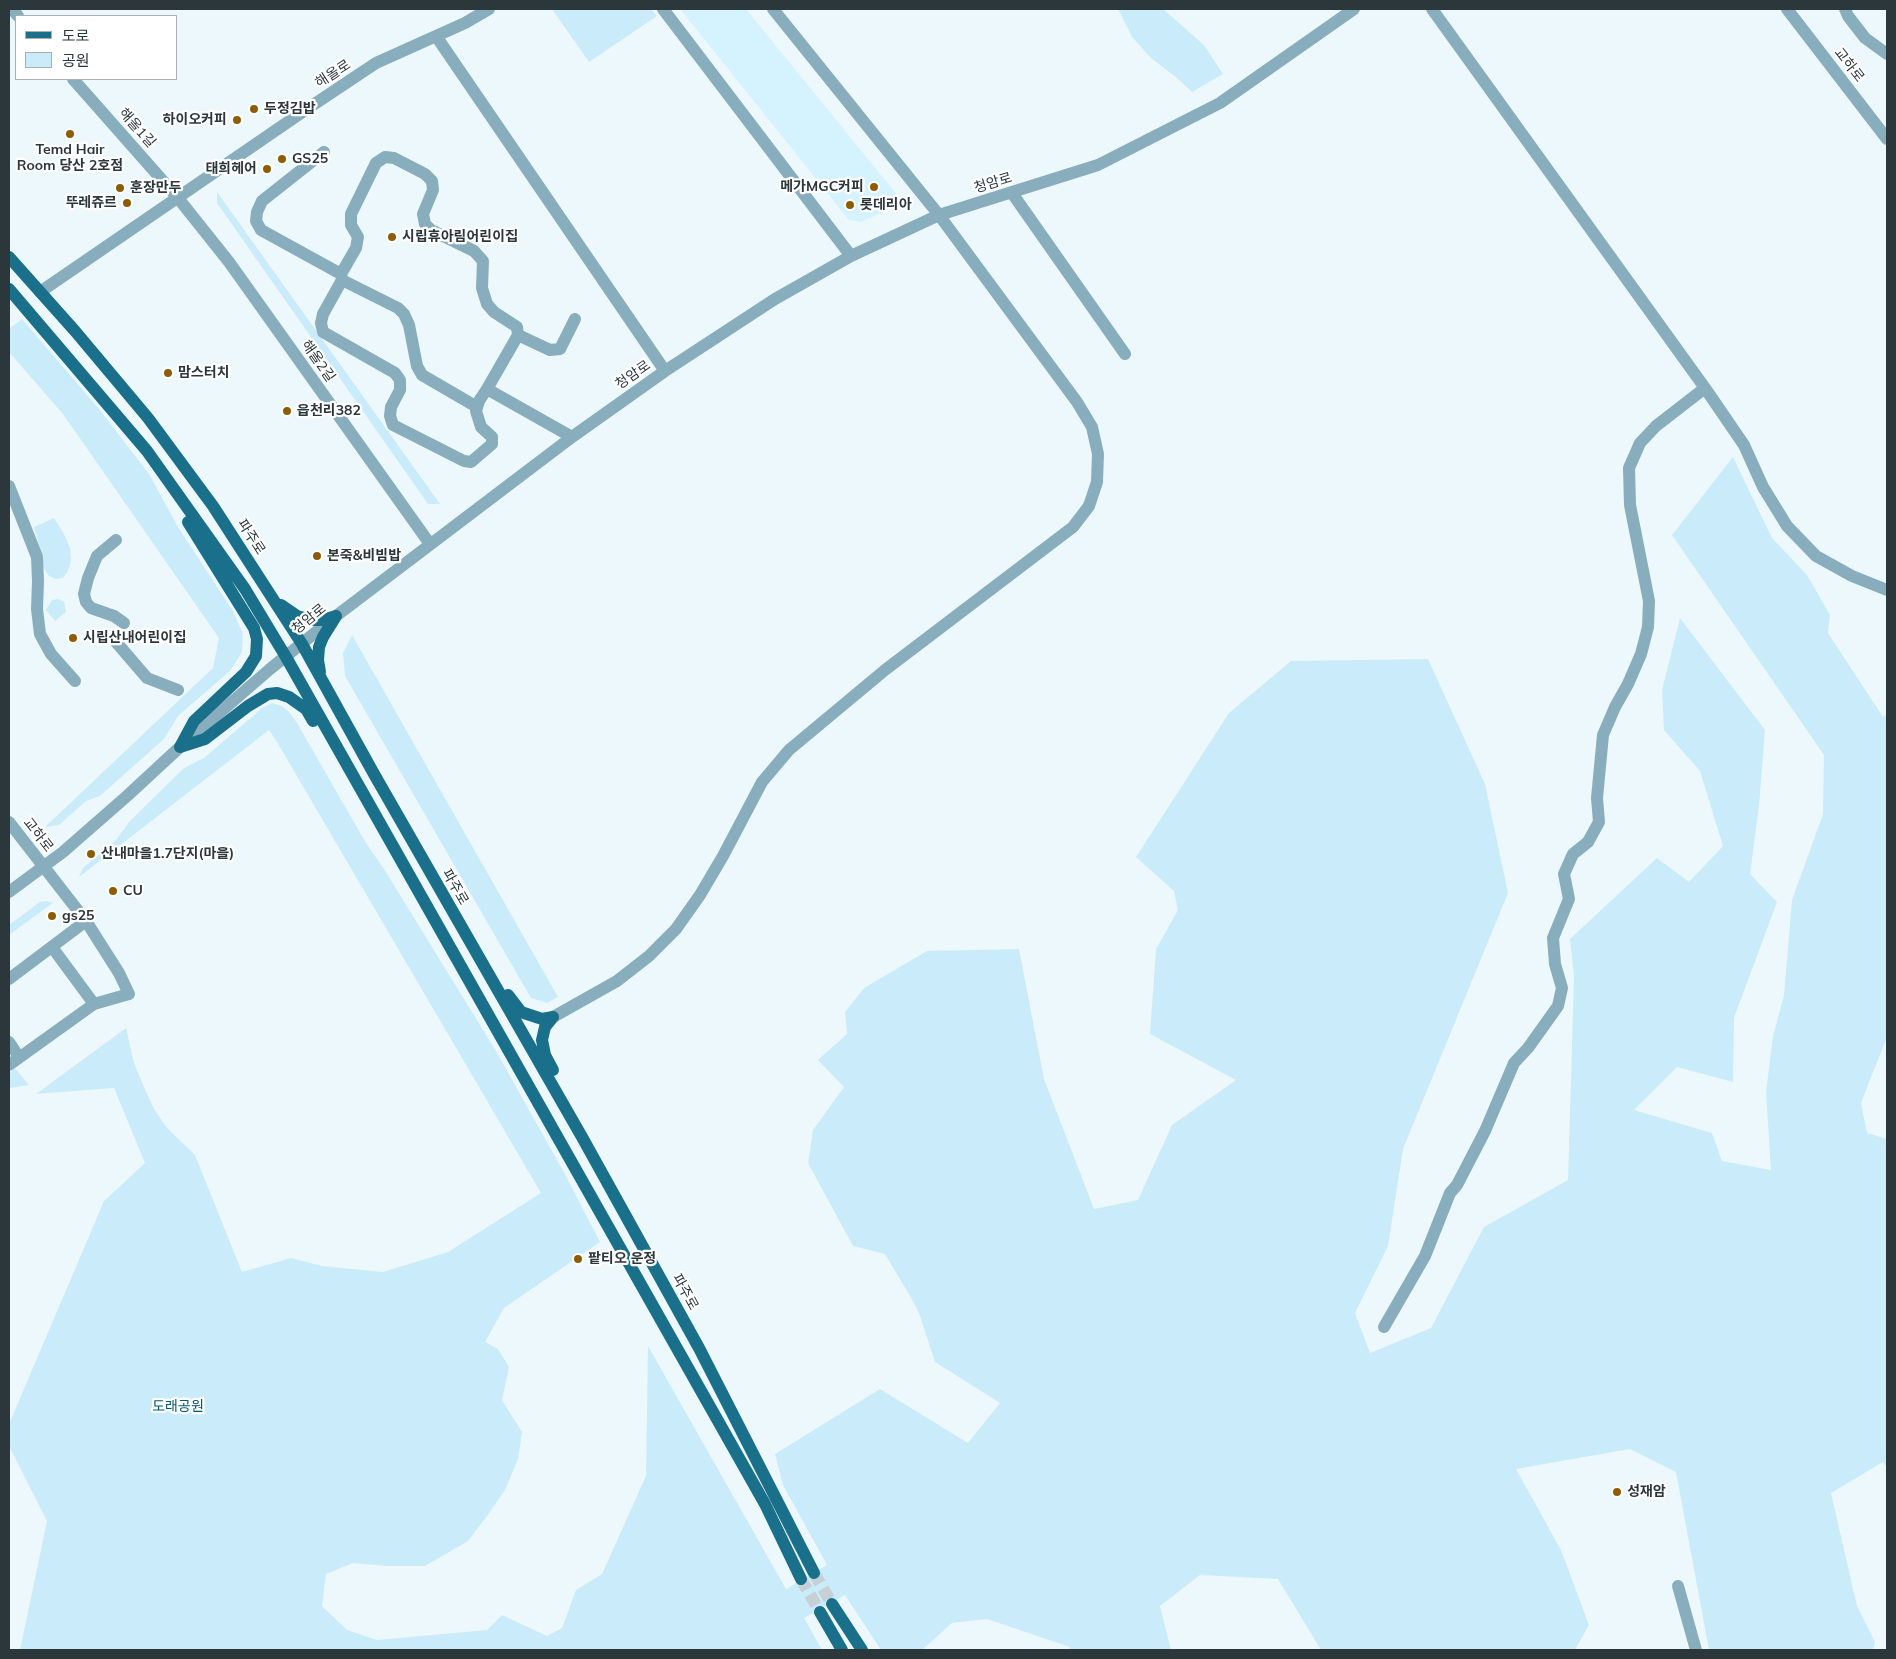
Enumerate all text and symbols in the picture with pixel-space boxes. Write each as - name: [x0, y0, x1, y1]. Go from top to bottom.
- legend: [15, 15, 178, 80]
- text: 도로: [62, 26, 90, 45]
- street label: 교하로: [1830, 45, 1868, 85]
- text: 공원: [62, 51, 90, 70]
- street label: 해올로: [312, 56, 354, 92]
- place label: 두정김밥: [264, 101, 316, 117]
- marker: 두정김밥: [248, 103, 260, 115]
- street label: 해올1길: [115, 105, 159, 151]
- place label: 하이오커피: [163, 112, 227, 128]
- marker: 하이오커피: [231, 114, 243, 126]
- marker: Temd Hair Room 당산 2호점: [64, 128, 76, 140]
- place label: Temd Hair Room 당산 2호점: [17, 142, 123, 174]
- place label: GS25: [292, 151, 328, 167]
- marker: GS25: [276, 153, 288, 165]
- place label: 태희헤어: [205, 161, 257, 177]
- marker: 태희헤어: [261, 163, 273, 175]
- street label: 청암로: [972, 169, 1014, 197]
- place label: 메가MGC커피: [780, 179, 864, 195]
- place label: 훈장만두: [130, 180, 182, 196]
- marker: 메가MGC커피: [868, 181, 880, 193]
- marker: 훈장만두: [114, 182, 126, 194]
- place label: 뚜레쥬르: [65, 195, 117, 211]
- marker: 뚜레쥬르: [121, 197, 133, 209]
- place label: 롯데리아: [860, 197, 912, 213]
- marker: 롯데리아: [844, 199, 856, 211]
- place label: 시립휴아림어린이집: [402, 229, 518, 245]
- marker: 시립휴아림어린이집: [386, 231, 398, 243]
- street label: 해올2길: [298, 337, 338, 385]
- street label: 청암로: [612, 357, 654, 393]
- place label: 맘스터치: [178, 365, 230, 381]
- marker: 맘스터치: [162, 367, 174, 379]
- place label: 읍천리382: [297, 403, 361, 419]
- marker: 읍천리382: [281, 405, 293, 417]
- street label: 파주로: [233, 516, 269, 558]
- place label: 본죽&비빔밥: [327, 548, 401, 564]
- marker: 본죽&비빔밥: [311, 550, 323, 562]
- street label: 청암로: [289, 600, 329, 638]
- place label: 시립산내어린이집: [83, 630, 186, 646]
- marker: 시립산내어린이집: [67, 632, 79, 644]
- street label: 교하로: [19, 815, 57, 855]
- place label: 산내마을1.7단지(마을): [101, 846, 234, 862]
- marker: 산내마을1.7단지(마을): [85, 848, 97, 860]
- street label: 파주로: [438, 866, 472, 908]
- place label: CU: [123, 883, 143, 899]
- marker: CU: [107, 885, 119, 897]
- place label: gs25: [62, 908, 95, 924]
- marker: gs25: [46, 910, 58, 922]
- place label: 팥티오 운정: [588, 1251, 656, 1267]
- marker: 팥티오 운정: [572, 1253, 584, 1265]
- street label: 파주로: [668, 1271, 702, 1313]
- park label: 도래공원: [152, 1399, 204, 1415]
- place label: 성재암: [1627, 1484, 1666, 1500]
- marker: 성재암: [1611, 1486, 1623, 1498]

